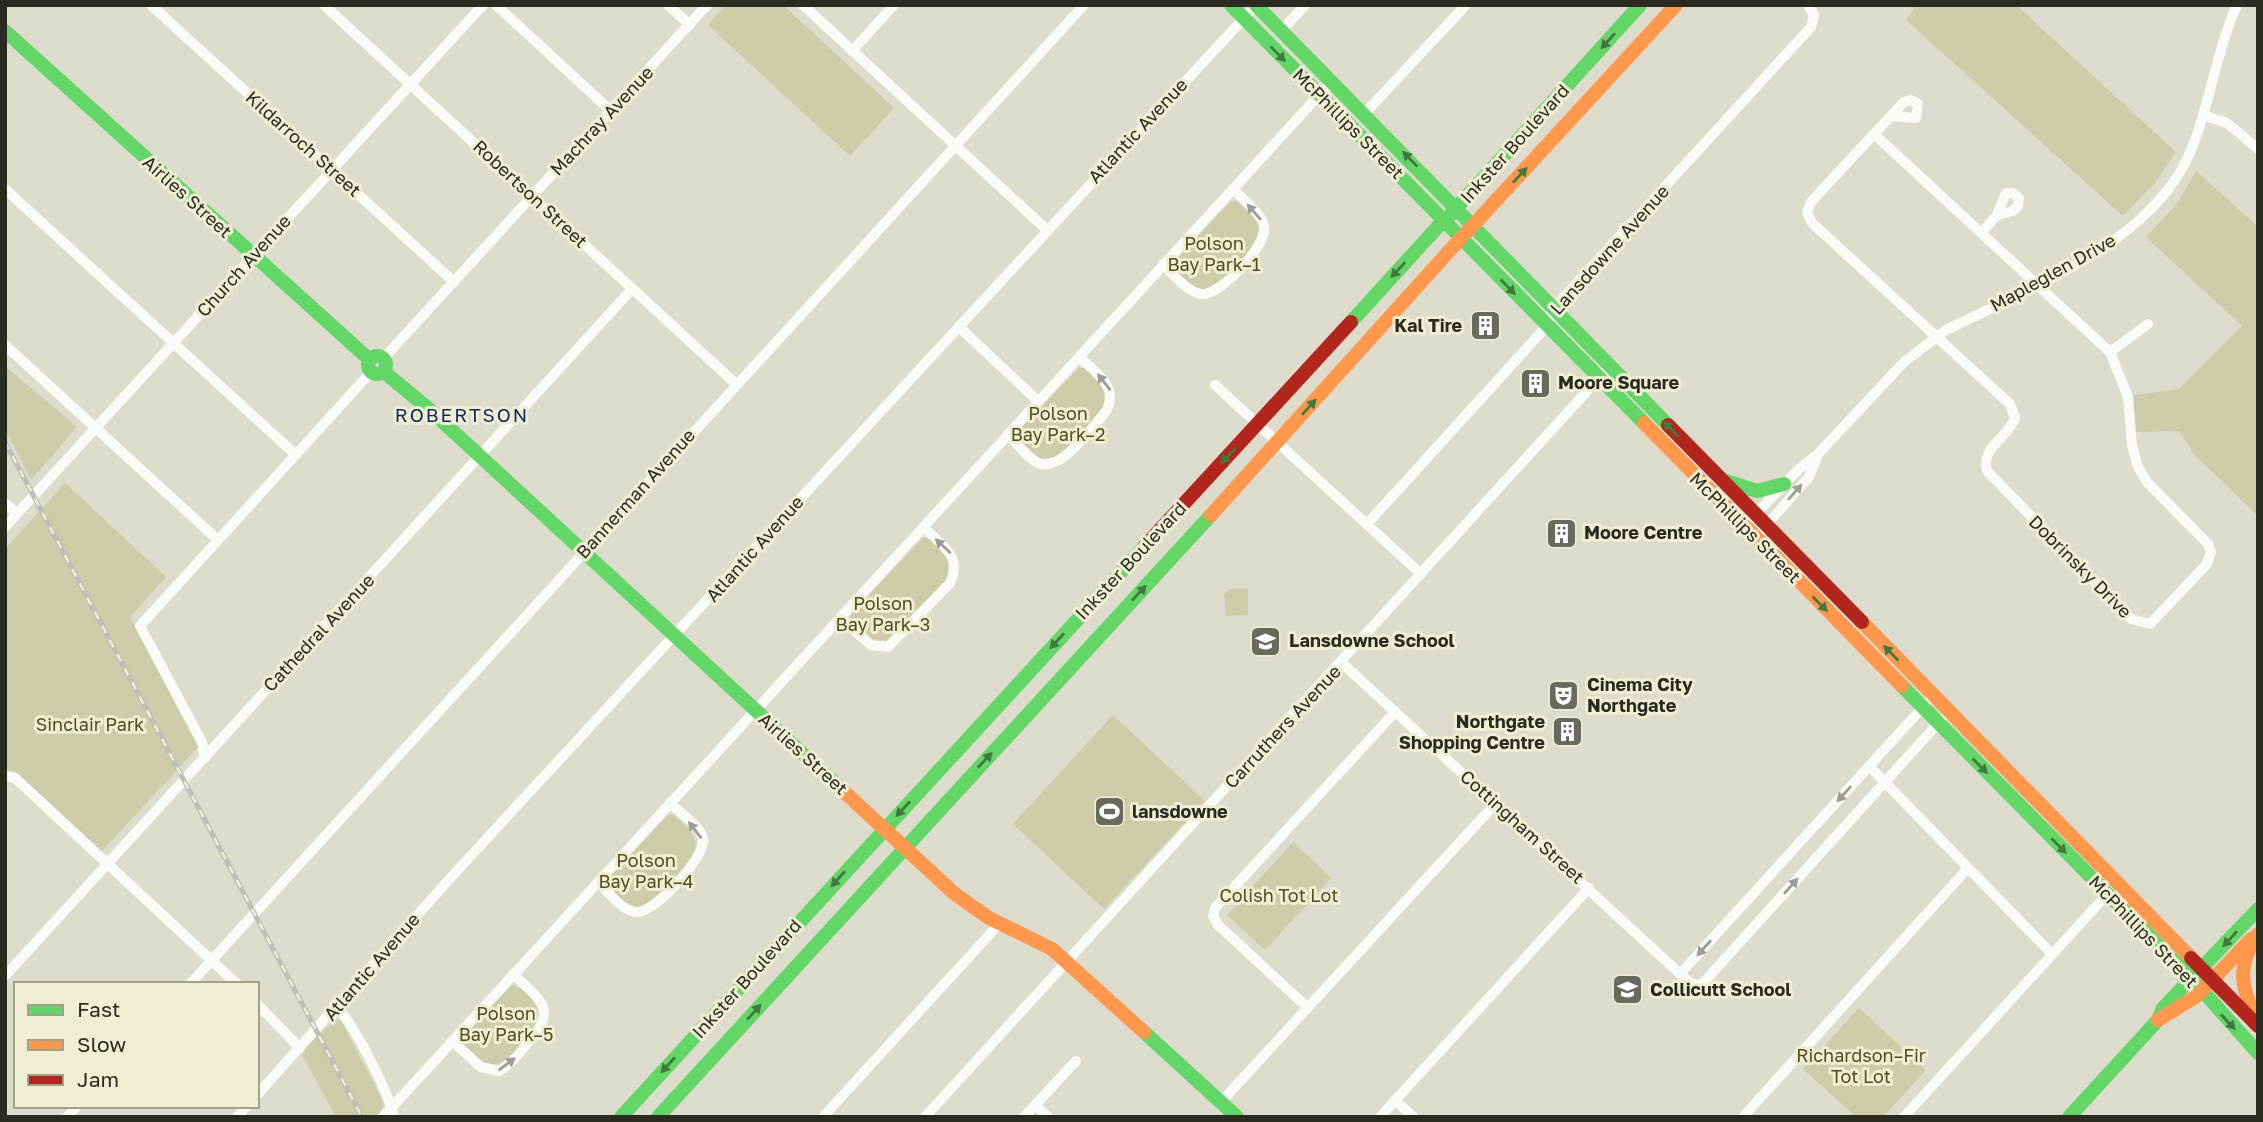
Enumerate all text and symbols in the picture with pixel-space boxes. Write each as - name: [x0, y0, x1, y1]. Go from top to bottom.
- one-way arrow: [1601, 32, 1616, 49]
- one-way arrow: [1270, 46, 1287, 63]
- street label: Machray Avenue: [545, 61, 658, 179]
- street label: McPhillips Street: [1289, 63, 1409, 183]
- street label: Atlantic Avenue: [1083, 73, 1191, 187]
- street label: Inkster Boulevard: [1455, 79, 1573, 207]
- street label: Kildarroch Street: [242, 86, 366, 201]
- street label: Robertson Street: [469, 135, 592, 252]
- street label: Airlies Street: [139, 151, 237, 242]
- one-way arrow: [1402, 151, 1418, 168]
- one-way arrow: [1512, 166, 1528, 184]
- street label: Lansdowne Avenue: [1545, 180, 1673, 319]
- one-way arrow: [1246, 203, 1262, 221]
- street label: Church Avenue: [192, 210, 295, 321]
- street label: Mapleglen Drive: [1986, 229, 2119, 316]
- park label: Polson Bay Park–1: [1168, 232, 1261, 275]
- one-way arrow: [1390, 261, 1406, 278]
- one-way arrow: [1499, 278, 1515, 295]
- building icon: Kal Tire: [1468, 309, 1502, 343]
- place label: Kal Tire: [1394, 314, 1462, 336]
- building icon: Moore Square: [1518, 366, 1552, 400]
- place label: Moore Square: [1558, 371, 1680, 393]
- one-way arrow: [1097, 373, 1111, 392]
- one-way arrow: [1301, 399, 1317, 416]
- park label: Polson Bay Park–2: [1011, 402, 1105, 445]
- district label: ROBERTSON: [395, 403, 529, 426]
- one-way arrow: [1664, 421, 1680, 438]
- street label: Bannerman Avenue: [571, 424, 699, 563]
- one-way arrow: [1221, 447, 1237, 464]
- street label: McPhillips Street: [1686, 467, 1806, 587]
- one-way arrow: [1787, 484, 1803, 501]
- street label: Atlantic Avenue: [701, 491, 808, 606]
- street label: Inkster Boulevard: [1070, 497, 1190, 624]
- street label: Dobrinsky Drive: [2025, 510, 2137, 622]
- building icon: Moore Centre: [1544, 516, 1578, 550]
- place label: Moore Centre: [1584, 521, 1703, 543]
- one-way arrow: [935, 539, 952, 555]
- street label: Cathedral Avenue: [258, 569, 378, 696]
- one-way arrow: [1131, 584, 1147, 602]
- park label: Polson Bay Park–3: [836, 592, 930, 635]
- one-way arrow: [1812, 596, 1828, 612]
- school or university icon: Lansdowne School: [1249, 624, 1283, 658]
- place label: Lansdowne School: [1289, 629, 1455, 651]
- one-way arrow: [1050, 632, 1066, 649]
- one-way arrow: [1883, 645, 1900, 662]
- street label: Carruthers Avenue: [1219, 660, 1345, 793]
- place label: Cinema City Northgate: [1587, 673, 1693, 716]
- theatre icon: Cinema City Northgate: [1547, 678, 1581, 712]
- street label: Airlies Street: [755, 708, 853, 799]
- place label: Northgate Shopping Centre: [1399, 710, 1545, 753]
- park label: Sinclair Park: [36, 713, 144, 735]
- building icon: Northgate Shopping Centre: [1551, 715, 1585, 749]
- one-way arrow: [977, 751, 993, 769]
- one-way arrow: [1972, 757, 1989, 774]
- street label: Cottingham Street: [1456, 765, 1589, 888]
- one-way arrow: [1836, 785, 1852, 803]
- sports icon: lansdowne: [1092, 795, 1126, 829]
- one-way arrow: [895, 800, 911, 818]
- place label: lansdowne: [1132, 800, 1228, 822]
- one-way arrow: [688, 821, 703, 839]
- one-way arrow: [2051, 837, 2068, 854]
- park label: Polson Bay Park–4: [598, 849, 694, 892]
- one-way arrow: [831, 870, 847, 887]
- street label: McPhillips Street: [2084, 871, 2203, 992]
- one-way arrow: [1783, 877, 1799, 895]
- park label: Colish Tot Lot: [1220, 884, 1338, 906]
- street label: Atlantic Avenue: [319, 908, 424, 1025]
- street label: Inkster Boulevard: [687, 914, 805, 1042]
- one-way arrow: [2222, 930, 2238, 948]
- one-way arrow: [1696, 939, 1712, 957]
- school or university icon: Collicutt School: [1610, 973, 1644, 1007]
- place label: Collicutt School: [1650, 978, 1791, 1000]
- legend: [14, 982, 259, 1108]
- text: Fast: [77, 996, 120, 1022]
- park label: Polson Bay Park–5: [459, 1002, 553, 1045]
- one-way arrow: [745, 1004, 761, 1021]
- one-way arrow: [2220, 1013, 2236, 1030]
- text: Slow: [77, 1031, 126, 1057]
- park label: Richardson–Fir Tot Lot: [1796, 1044, 1926, 1087]
- one-way arrow: [661, 1056, 677, 1073]
- one-way arrow: [497, 1057, 516, 1071]
- text: Jam: [77, 1066, 119, 1092]

